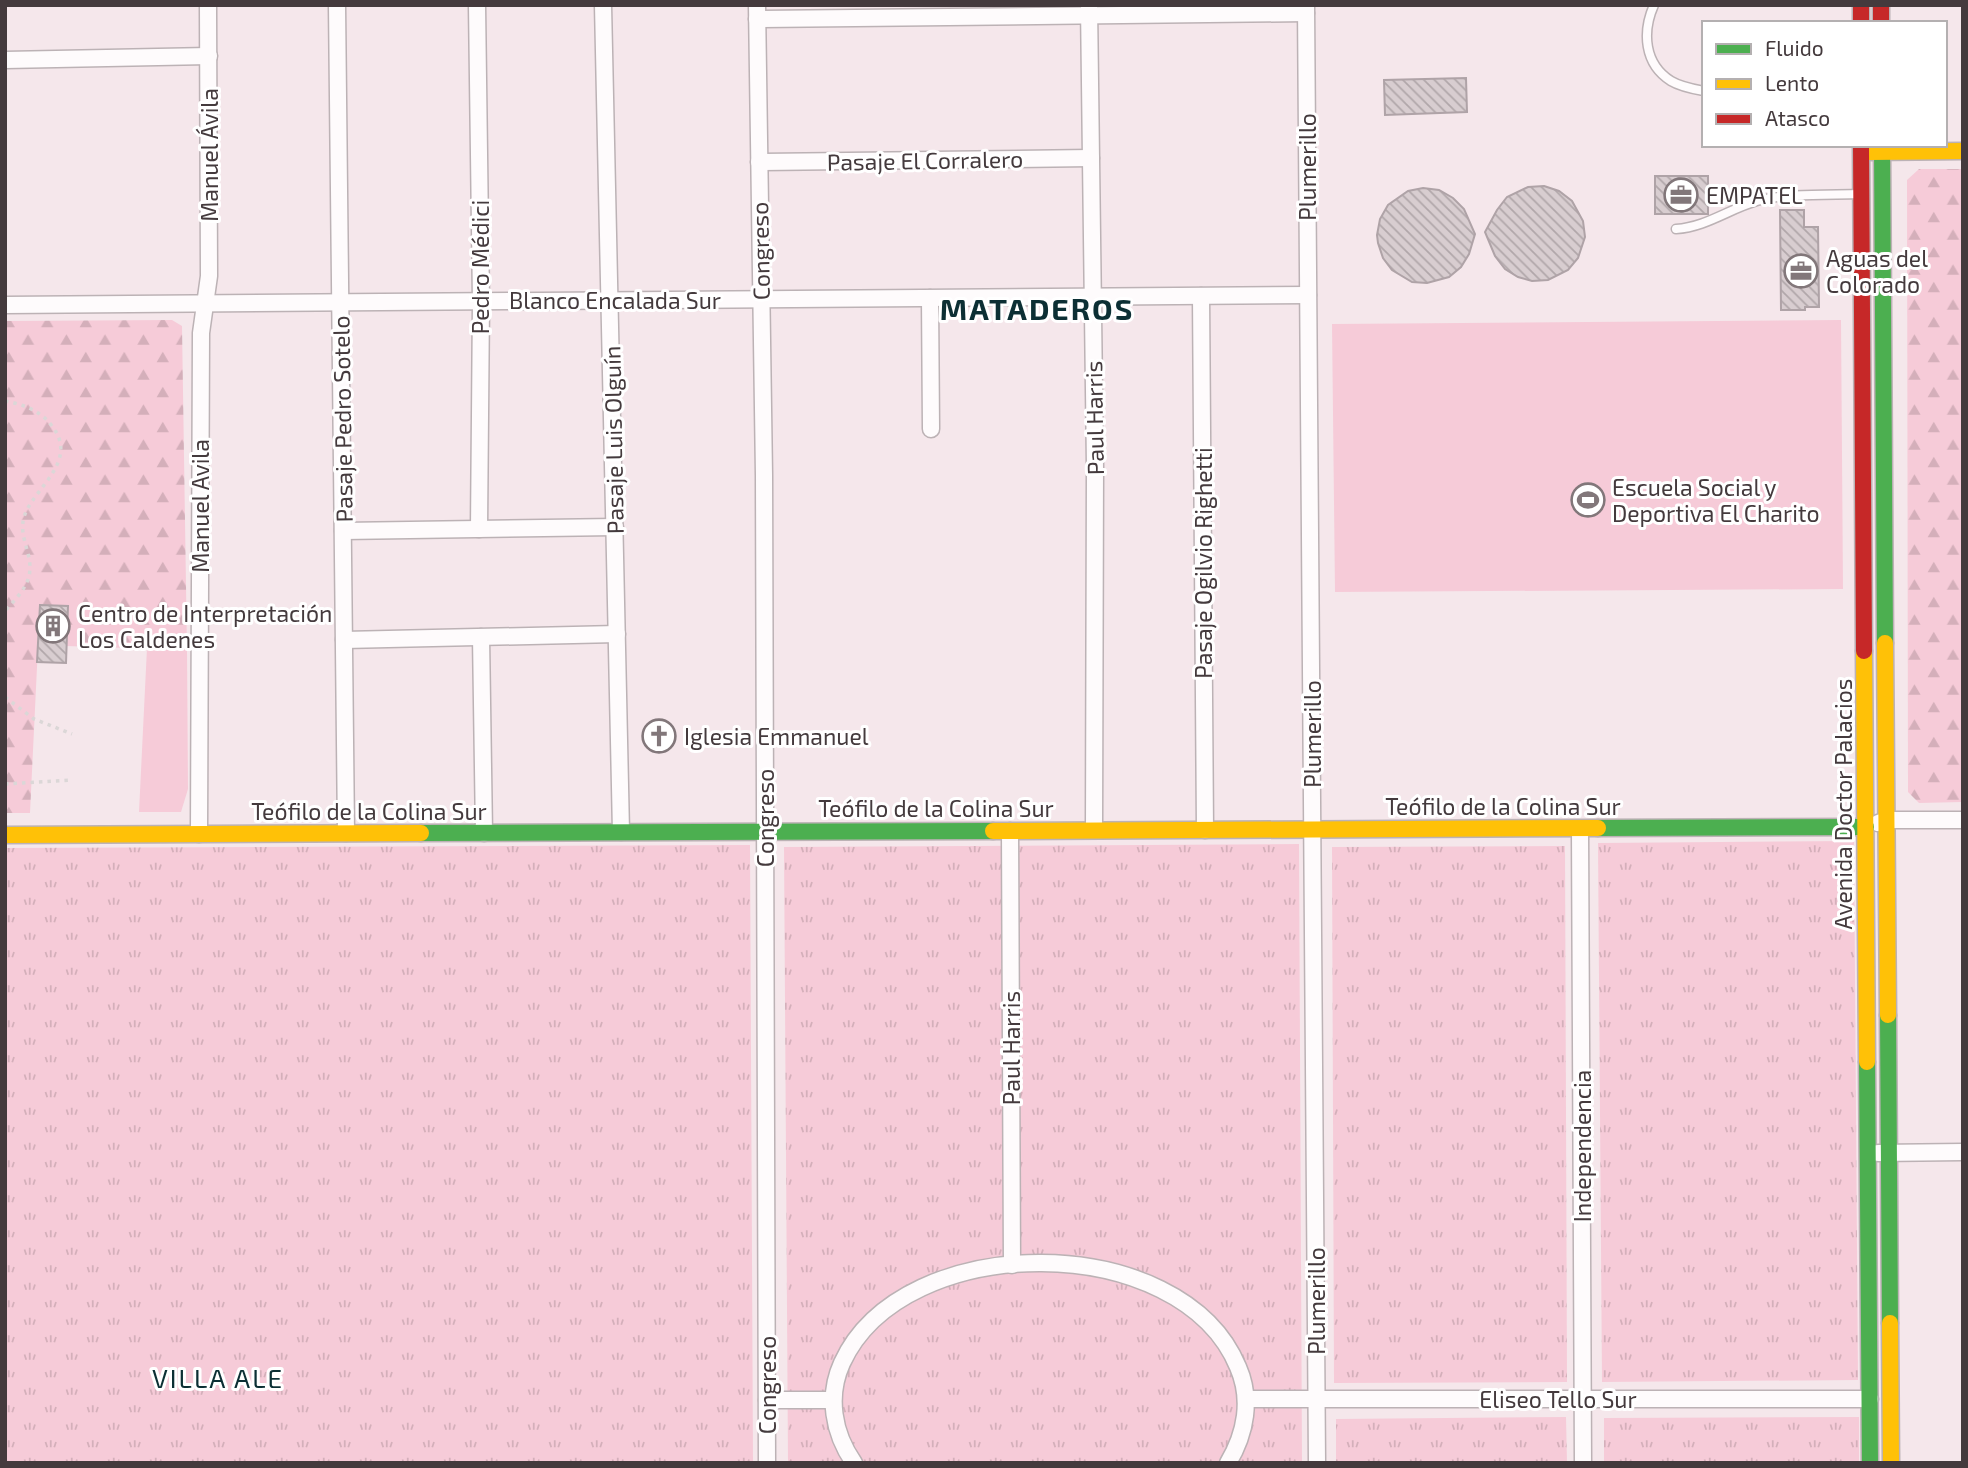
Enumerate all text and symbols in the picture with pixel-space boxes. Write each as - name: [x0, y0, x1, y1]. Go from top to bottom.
- legend: [1702, 21, 1947, 147]
- text: Fluido: [1765, 35, 1824, 60]
- text: Lento: [1765, 70, 1819, 95]
- street label: Manuel Ávila: [195, 88, 223, 222]
- text: Atasco: [1765, 105, 1830, 130]
- street label: Plumerillo: [1293, 113, 1321, 221]
- street label: Pasaje El Corralero: [827, 144, 1023, 176]
- office icon: EMPATEL: [1662, 176, 1700, 214]
- place label: EMPATEL: [1706, 181, 1803, 209]
- street label: Pedro Médici: [466, 200, 494, 334]
- street label: Congreso: [745, 202, 775, 300]
- place label: Aguas del Colorado: [1826, 244, 1928, 298]
- office icon: Aguas del Colorado: [1782, 252, 1820, 290]
- street label: Blanco Encalada Sur: [509, 286, 721, 314]
- district label: MATADEROS: [940, 290, 1134, 326]
- street label: Pasaje Pedro Sotelo: [326, 315, 358, 523]
- street label: Pasaje Luis Olguín: [597, 346, 629, 534]
- street label: Paul Harris: [1079, 361, 1109, 475]
- street label: Manuel Avila: [186, 439, 214, 573]
- street label: Pasaje Ogilvio Righetti: [1189, 447, 1217, 679]
- place label: Escuela Social y Deportiva El Charito: [1612, 473, 1820, 527]
- sports icon: Escuela Social y Deportiva El Charito: [1569, 481, 1607, 519]
- place label: Centro de Interpretación Los Caldenes: [78, 599, 332, 653]
- building icon: Centro de Interpretación Los Caldenes: [34, 607, 72, 645]
- street label: Avenida Doctor Palacios: [1829, 679, 1857, 929]
- street label: Plumerillo: [1298, 680, 1326, 788]
- church icon: Iglesia Emmanuel: [640, 717, 678, 755]
- place label: Iglesia Emmanuel: [684, 722, 869, 750]
- street label: Congreso: [751, 769, 779, 867]
- street label: Teófilo de la Colina Sur: [1385, 792, 1621, 820]
- street label: Teófilo de la Colina Sur: [818, 794, 1054, 822]
- street label: Teófilo de la Colina Sur: [251, 797, 487, 825]
- street label: Paul Harris: [997, 991, 1025, 1105]
- street label: Independencia: [1568, 1070, 1596, 1222]
- street label: Plumerillo: [1302, 1247, 1330, 1355]
- street label: Congreso: [753, 1336, 781, 1434]
- district label: VILLA ALE: [152, 1362, 284, 1393]
- street label: Eliseo Tello Sur: [1479, 1385, 1637, 1413]

